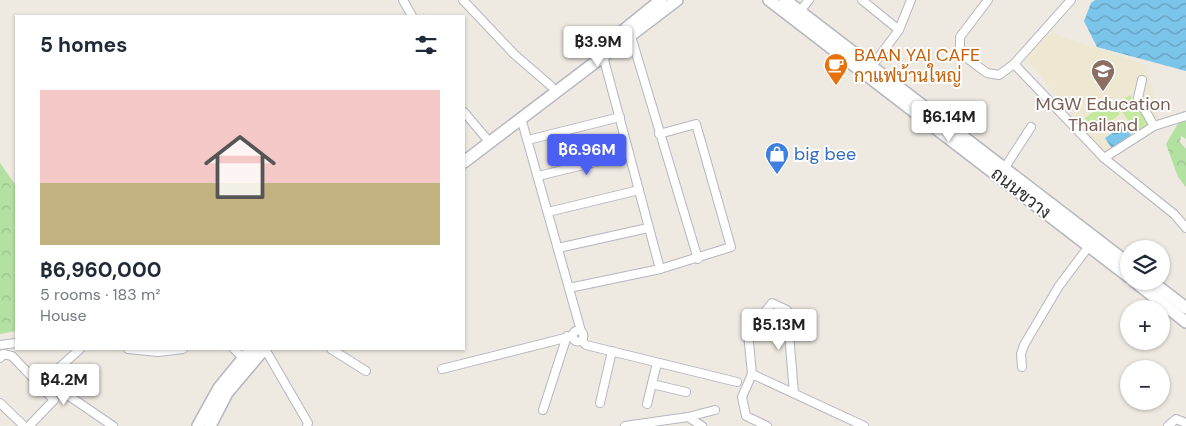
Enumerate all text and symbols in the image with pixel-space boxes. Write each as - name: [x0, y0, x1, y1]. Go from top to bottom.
- pin: ฿3.9M: [563, 26, 633, 68]
- text: 5 homes: [40, 31, 127, 59]
- icon: filters: [412, 31, 440, 59]
- text: ฿3.9M: [574, 31, 622, 52]
- place label: BAAN YAI CAFE กาแฟบ้านใหญ่: [854, 43, 980, 88]
- cafe icon: BAAN YAI CAFE กาแฟบ้านใหญ่: [823, 52, 849, 86]
- school or university icon: MGW Education Thailand: [1090, 58, 1116, 92]
- place label: MGW Education Thailand: [1036, 92, 1170, 137]
- pin: ฿6.14M: [908, 100, 990, 143]
- text: ฿6.14M: [922, 106, 976, 127]
- icon: home: [195, 122, 285, 212]
- pin: ฿6.96M: [546, 134, 628, 176]
- text: ฿6.96M: [558, 139, 616, 160]
- shop icon: big bee: [764, 141, 790, 175]
- place label: big bee: [794, 142, 856, 166]
- street label: ถนนขวาง: [986, 162, 1056, 224]
- map controls: [1120, 240, 1170, 410]
- button: layers: [1120, 240, 1170, 290]
- text: ฿6,960,000: [40, 256, 161, 284]
- text: 5 rooms · 183 m²: [40, 284, 161, 305]
- button: +: [1120, 300, 1170, 350]
- text: House: [40, 305, 87, 326]
- pin: ฿5.13M: [738, 308, 820, 351]
- text: ฿5.13M: [753, 314, 805, 335]
- button: −: [1120, 360, 1170, 410]
- pin: ฿4.2M: [29, 364, 99, 406]
- text: ฿4.2M: [40, 369, 88, 390]

